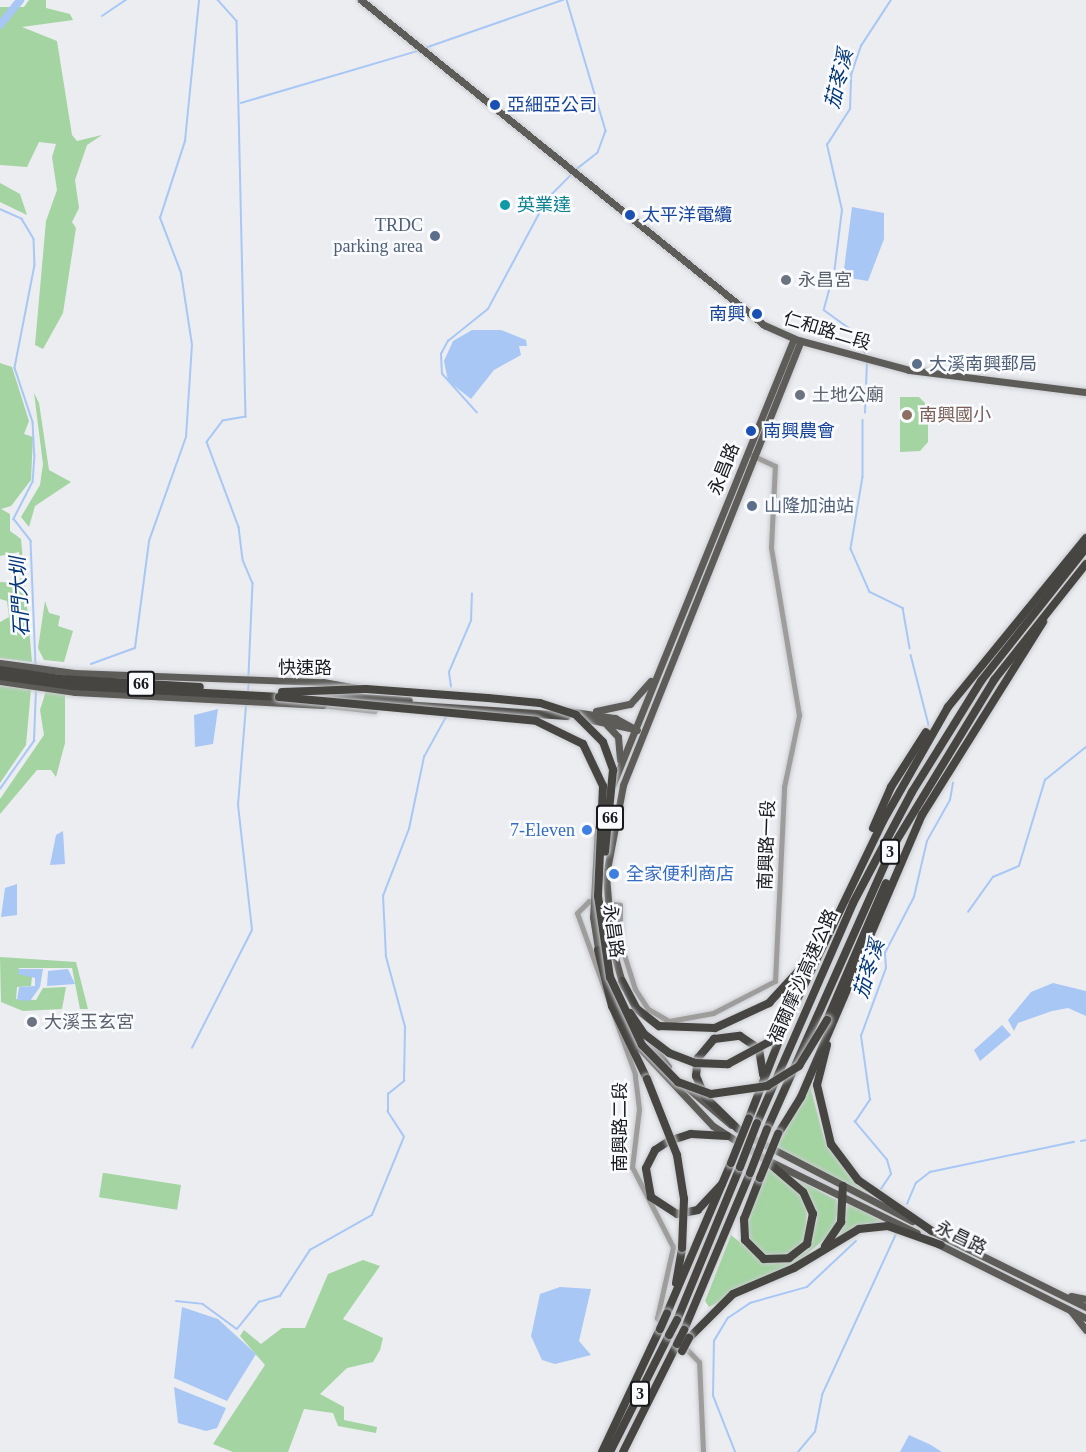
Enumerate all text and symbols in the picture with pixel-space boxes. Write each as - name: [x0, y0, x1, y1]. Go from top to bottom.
- water label: 茄苳溪: [820, 47, 858, 111]
- place label: 亞細亞公司: [507, 94, 597, 116]
- marker: 亞細亞公司: [488, 98, 502, 112]
- place label: 英業達: [517, 194, 571, 216]
- marker: 英業達: [498, 198, 512, 212]
- place label: 太平洋電纜: [642, 204, 732, 226]
- marker: 太平洋電纜: [623, 208, 637, 222]
- place label: TRDC parking area: [334, 215, 423, 258]
- marker: TRDC parking area: [428, 229, 442, 243]
- place label: 永昌宮: [798, 269, 852, 291]
- marker: 永昌宮: [779, 273, 793, 287]
- place label: 南興: [709, 303, 745, 325]
- marker: 南興: [750, 307, 764, 321]
- street label: 仁和路二段: [781, 308, 873, 354]
- place label: 大溪南興郵局: [929, 353, 1037, 375]
- marker: 大溪南興郵局: [910, 357, 924, 371]
- place label: 土地公廟: [812, 384, 884, 406]
- marker: 土地公廟: [793, 388, 807, 402]
- place label: 南興國小: [919, 404, 991, 426]
- marker: 南興國小: [900, 408, 914, 422]
- place label: 南興農會: [763, 420, 835, 442]
- marker: 南興農會: [744, 424, 758, 438]
- street label: 永昌路: [704, 440, 744, 498]
- place label: 山隆加油站: [764, 495, 854, 517]
- marker: 山隆加油站: [745, 499, 759, 513]
- water label: 石門大圳: [6, 556, 34, 638]
- street label: 快速路: [278, 657, 332, 679]
- road number: 66: [126, 671, 156, 697]
- street label: 南興路一段: [755, 800, 779, 890]
- road number: 66: [595, 805, 625, 831]
- place label: 7-Eleven: [510, 819, 575, 841]
- marker: 7-Eleven: [580, 823, 594, 837]
- road number: 3: [880, 839, 900, 865]
- place label: 全家便利商店: [626, 863, 734, 885]
- marker: 全家便利商店: [607, 867, 621, 881]
- street label: 永昌路: [599, 903, 627, 959]
- street label: 福爾摩沙高速公路: [764, 906, 842, 1046]
- water label: 茄苳溪: [849, 937, 889, 1001]
- place label: 大溪玉玄宮: [44, 1011, 134, 1033]
- marker: 大溪玉玄宮: [25, 1015, 39, 1029]
- street label: 南興路二段: [609, 1082, 631, 1172]
- street label: 永昌路: [932, 1216, 990, 1260]
- road number: 3: [630, 1381, 650, 1407]

